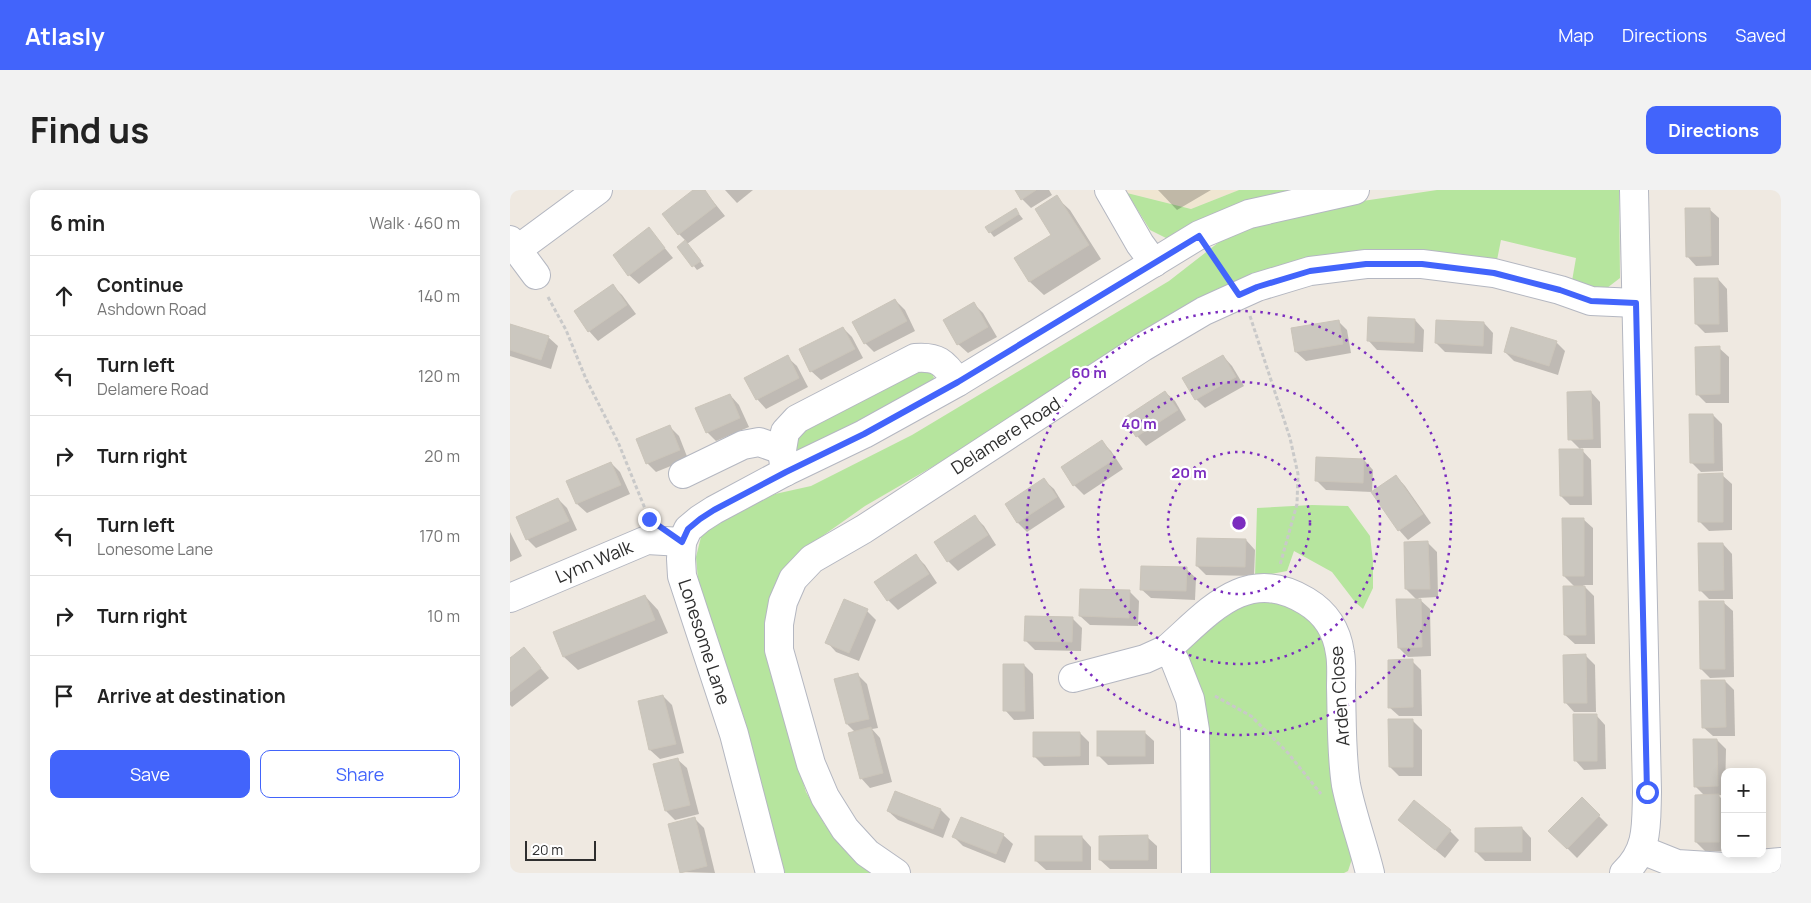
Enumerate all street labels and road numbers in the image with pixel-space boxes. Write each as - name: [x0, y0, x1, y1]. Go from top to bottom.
- street label: Delamere Road: [946, 391, 1065, 479]
- street label: Lynn Walk: [551, 534, 637, 588]
- street label: Lonesome Lane: [673, 576, 737, 708]
- street label: Arden Close: [1324, 645, 1354, 747]

